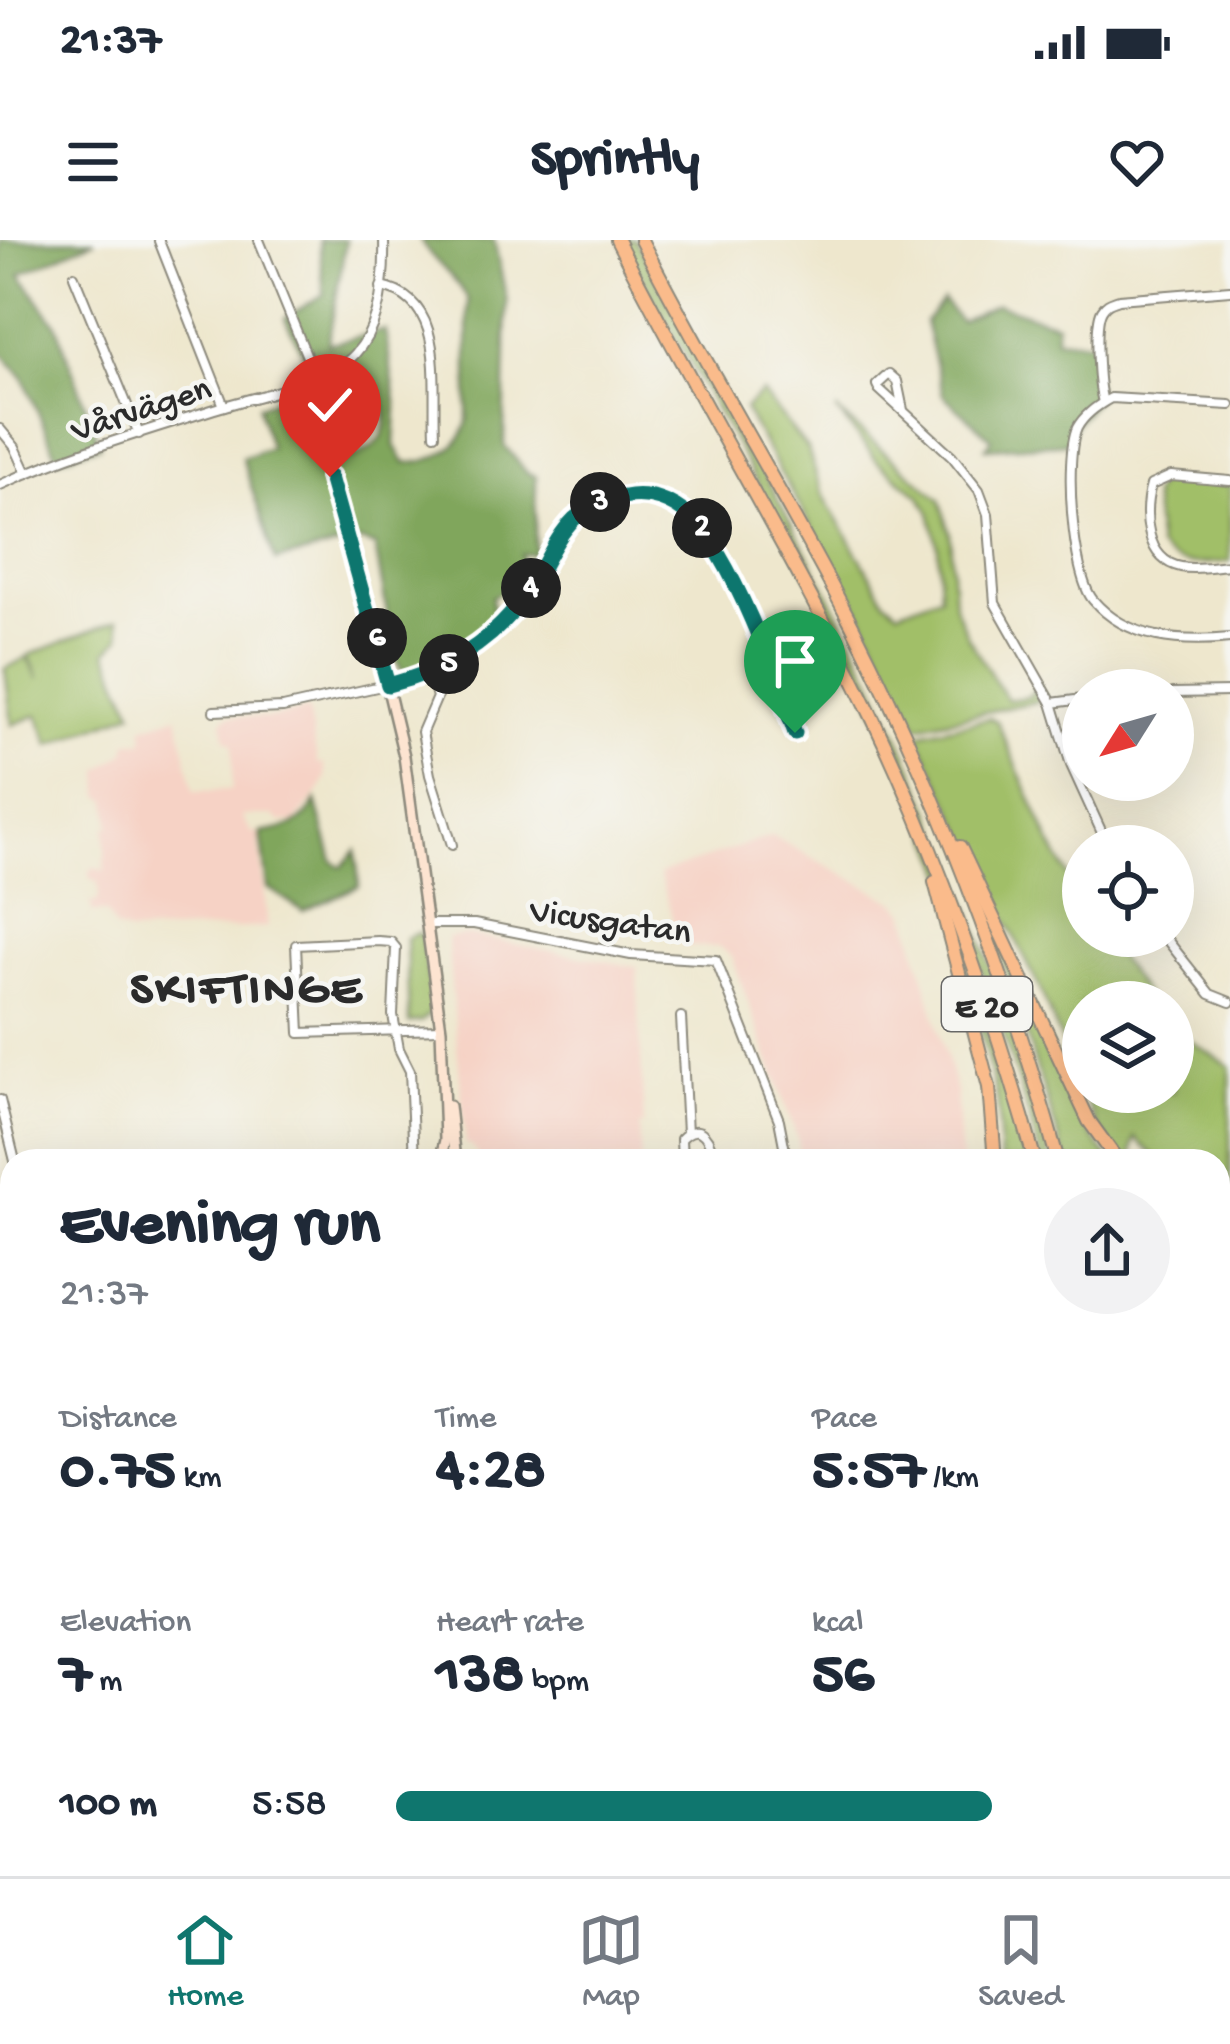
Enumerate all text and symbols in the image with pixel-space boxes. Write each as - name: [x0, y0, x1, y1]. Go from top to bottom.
- text: 21:37: [60, 16, 161, 69]
- icon: menu: [60, 129, 126, 195]
- icon: heart: [1104, 129, 1170, 195]
- text: Sprintly: [531, 130, 699, 194]
- pin: [279, 354, 381, 477]
- street label: Vårvägen: [66, 369, 218, 455]
- icon: check: [297, 372, 363, 438]
- pin: 3: [570, 472, 630, 532]
- text: 3: [591, 483, 609, 521]
- pin: 2: [672, 498, 732, 558]
- text: 2: [694, 509, 710, 547]
- pin: 4: [501, 558, 561, 618]
- text: 4: [523, 569, 539, 607]
- pin: 6: [347, 608, 407, 668]
- pin: [744, 610, 846, 733]
- text: 6: [369, 619, 385, 657]
- icon: arrive: [762, 628, 828, 694]
- pin: 5: [419, 634, 479, 694]
- text: 5: [440, 645, 458, 683]
- north arrow: [1062, 669, 1194, 801]
- map controls: [1062, 669, 1194, 1113]
- button: locate: [1062, 825, 1194, 957]
- street label: Vicusgatan: [526, 892, 694, 957]
- district label: SKIFTINGE: [130, 964, 364, 1021]
- road number: E 20: [942, 977, 1032, 1031]
- button: layers: [1062, 981, 1194, 1113]
- button: share: [1044, 1188, 1170, 1314]
- text: Evening run: [60, 1189, 380, 1267]
- text: 21:37: [60, 1273, 148, 1319]
- text: Distance: [60, 1401, 177, 1439]
- text: Time: [436, 1401, 496, 1439]
- text: Pace: [812, 1401, 877, 1439]
- text: 0.75: [60, 1439, 176, 1509]
- text: 4:28: [436, 1439, 546, 1509]
- text: 5:57: [812, 1439, 925, 1509]
- text: km: [176, 1460, 222, 1498]
- text: /km: [925, 1460, 979, 1498]
- text: Elevation: [60, 1605, 191, 1643]
- text: Heart rate: [436, 1605, 584, 1643]
- text: kcal: [812, 1605, 864, 1643]
- text: 7: [60, 1643, 91, 1713]
- text: 138: [436, 1643, 524, 1713]
- text: 56: [812, 1643, 874, 1713]
- text: m: [91, 1664, 122, 1702]
- text: bpm: [524, 1664, 589, 1702]
- text: 100 m: [60, 1783, 157, 1829]
- text: 5:58: [252, 1783, 327, 1829]
- tab: Home: [167, 1907, 244, 2017]
- tab: Map: [578, 1907, 644, 2017]
- tab: Saved: [978, 1907, 1063, 2017]

